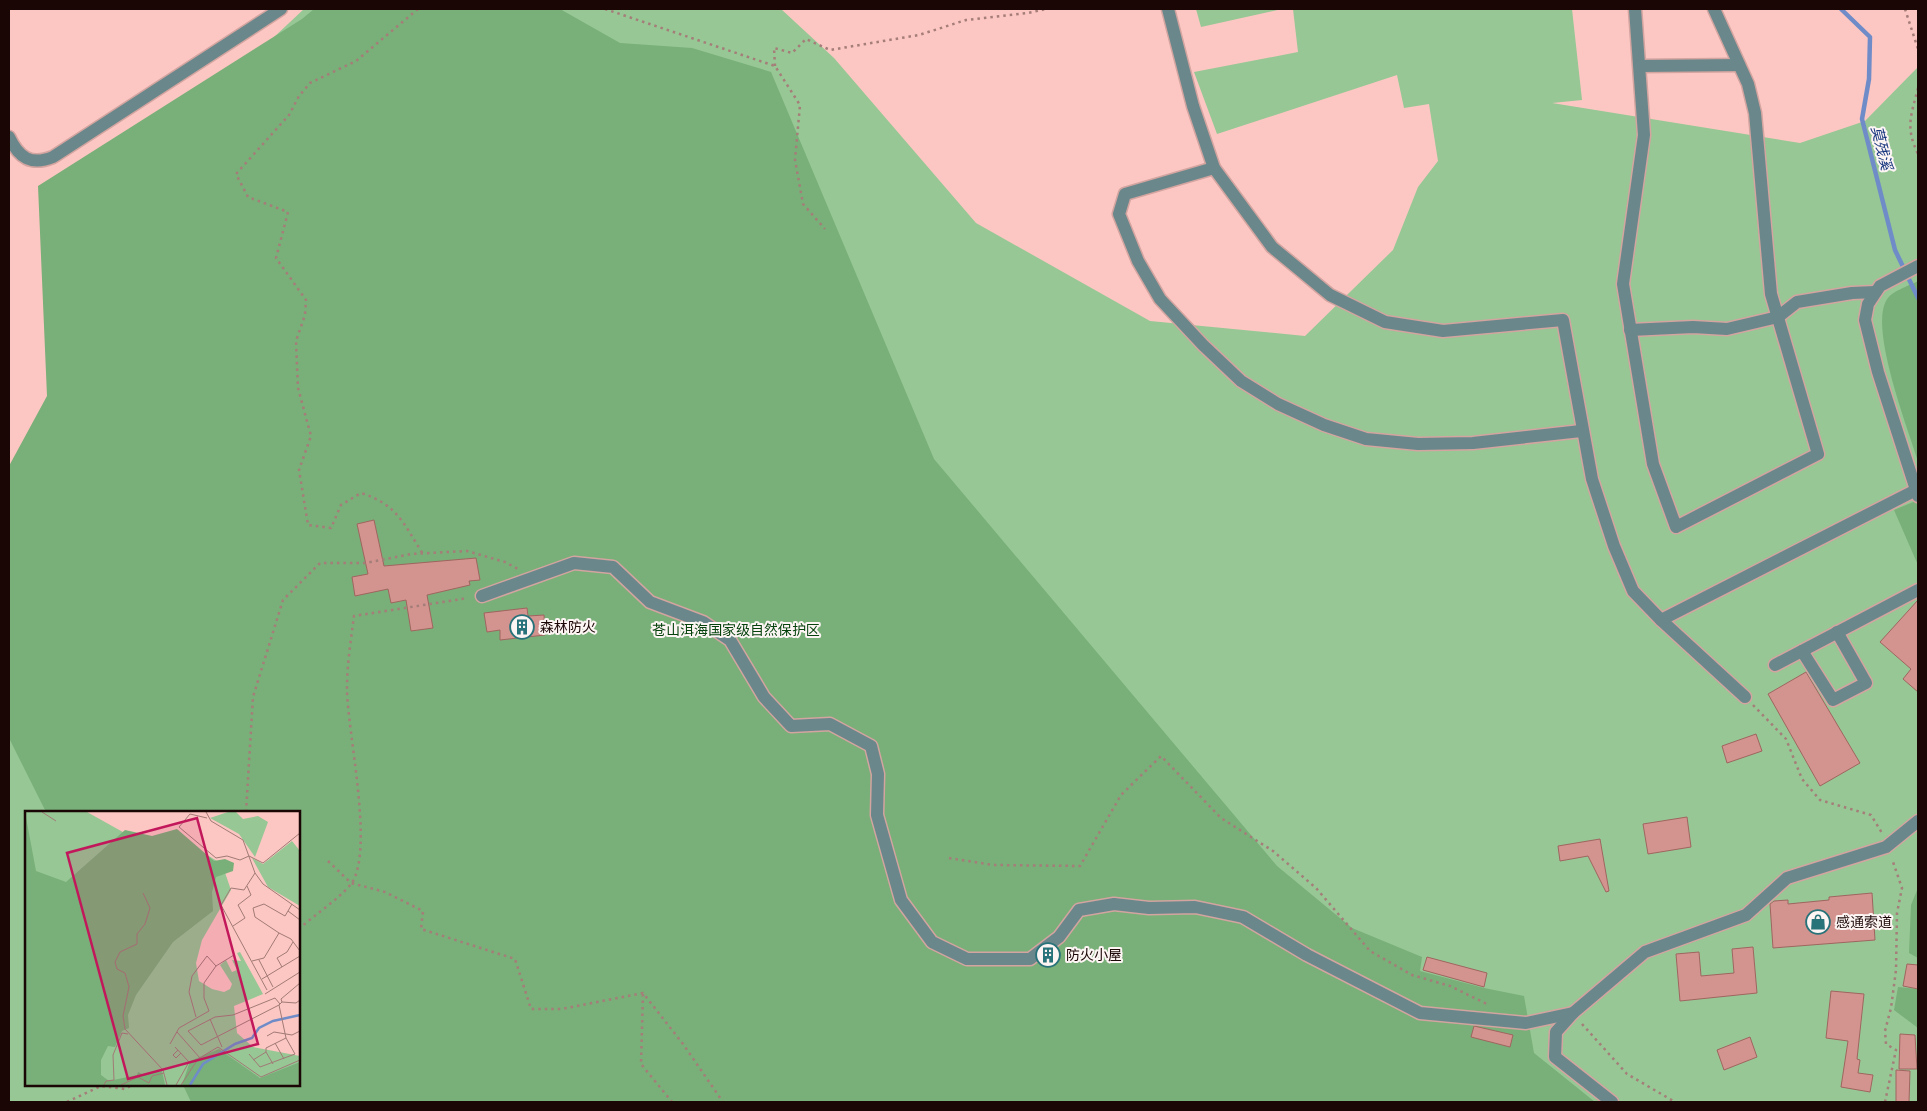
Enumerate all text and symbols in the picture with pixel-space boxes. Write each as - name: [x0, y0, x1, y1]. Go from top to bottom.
- water label: 莫残溪: [1867, 124, 1897, 174]
- building icon: 森林防火: [509, 614, 535, 640]
- place label: 森林防火: [540, 618, 596, 636]
- park label: 苍山洱海国家级自然保护区: [652, 621, 820, 639]
- inset map: [25, 811, 300, 1086]
- shop icon: 感通索道: [1805, 909, 1831, 935]
- place label: 感通索道: [1836, 913, 1892, 931]
- building icon: 防火小屋: [1035, 942, 1061, 968]
- place label: 防火小屋: [1066, 946, 1122, 964]

